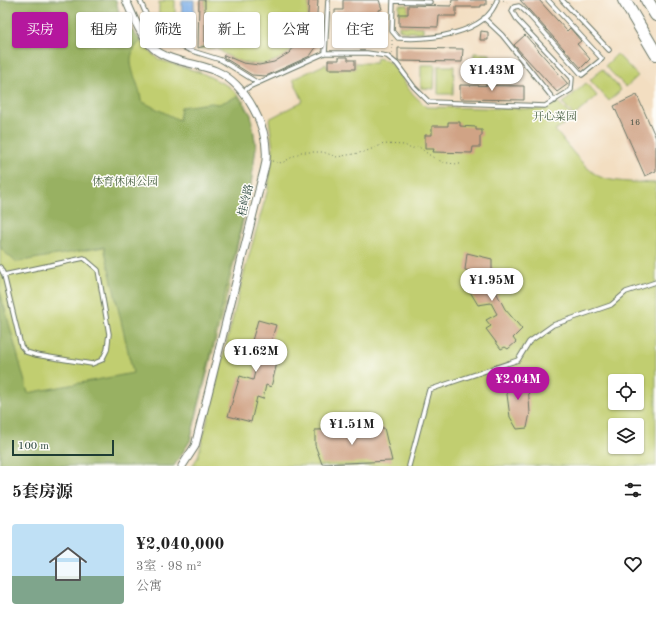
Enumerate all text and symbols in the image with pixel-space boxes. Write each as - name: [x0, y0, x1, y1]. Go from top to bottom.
- chip: 买房: [12, 12, 68, 48]
- chip: 租房: [76, 12, 132, 48]
- chip: 筛选: [140, 12, 196, 48]
- chip: 新上: [204, 12, 260, 48]
- chip: 公寓: [268, 12, 324, 48]
- chip: 住宅: [332, 12, 388, 48]
- pin: ¥1.43M: [459, 58, 525, 92]
- text: ¥1.43M: [469, 64, 515, 77]
- park label: 开心菜园: [533, 110, 577, 123]
- house number: 16: [630, 118, 640, 127]
- park label: 体育休闲公园: [92, 175, 158, 188]
- street label: 桂岭路: [235, 183, 256, 218]
- pin: ¥1.95M: [459, 268, 525, 302]
- text: ¥1.95M: [469, 274, 515, 287]
- pin: ¥1.62M: [223, 339, 289, 373]
- text: ¥1.62M: [233, 345, 279, 358]
- pin: ¥2.04M: [485, 367, 551, 401]
- text: ¥2.04M: [495, 373, 541, 386]
- map controls: [608, 374, 644, 454]
- button: locate: [608, 374, 644, 410]
- pin: ¥1.51M: [319, 412, 385, 446]
- text: ¥1.51M: [329, 418, 375, 431]
- button: layers: [608, 418, 644, 454]
- scale bar: [12, 438, 114, 457]
- text: 100 m: [18, 441, 49, 452]
- icon: filters: [622, 479, 644, 501]
- text: 5套房源: [12, 484, 73, 501]
- text: ¥2,040,000: [136, 536, 224, 553]
- icon: home: [44, 540, 92, 588]
- icon: heart: [622, 553, 644, 575]
- text: 3室 · 98 m²: [136, 560, 201, 573]
- text: 公寓: [136, 580, 162, 593]

